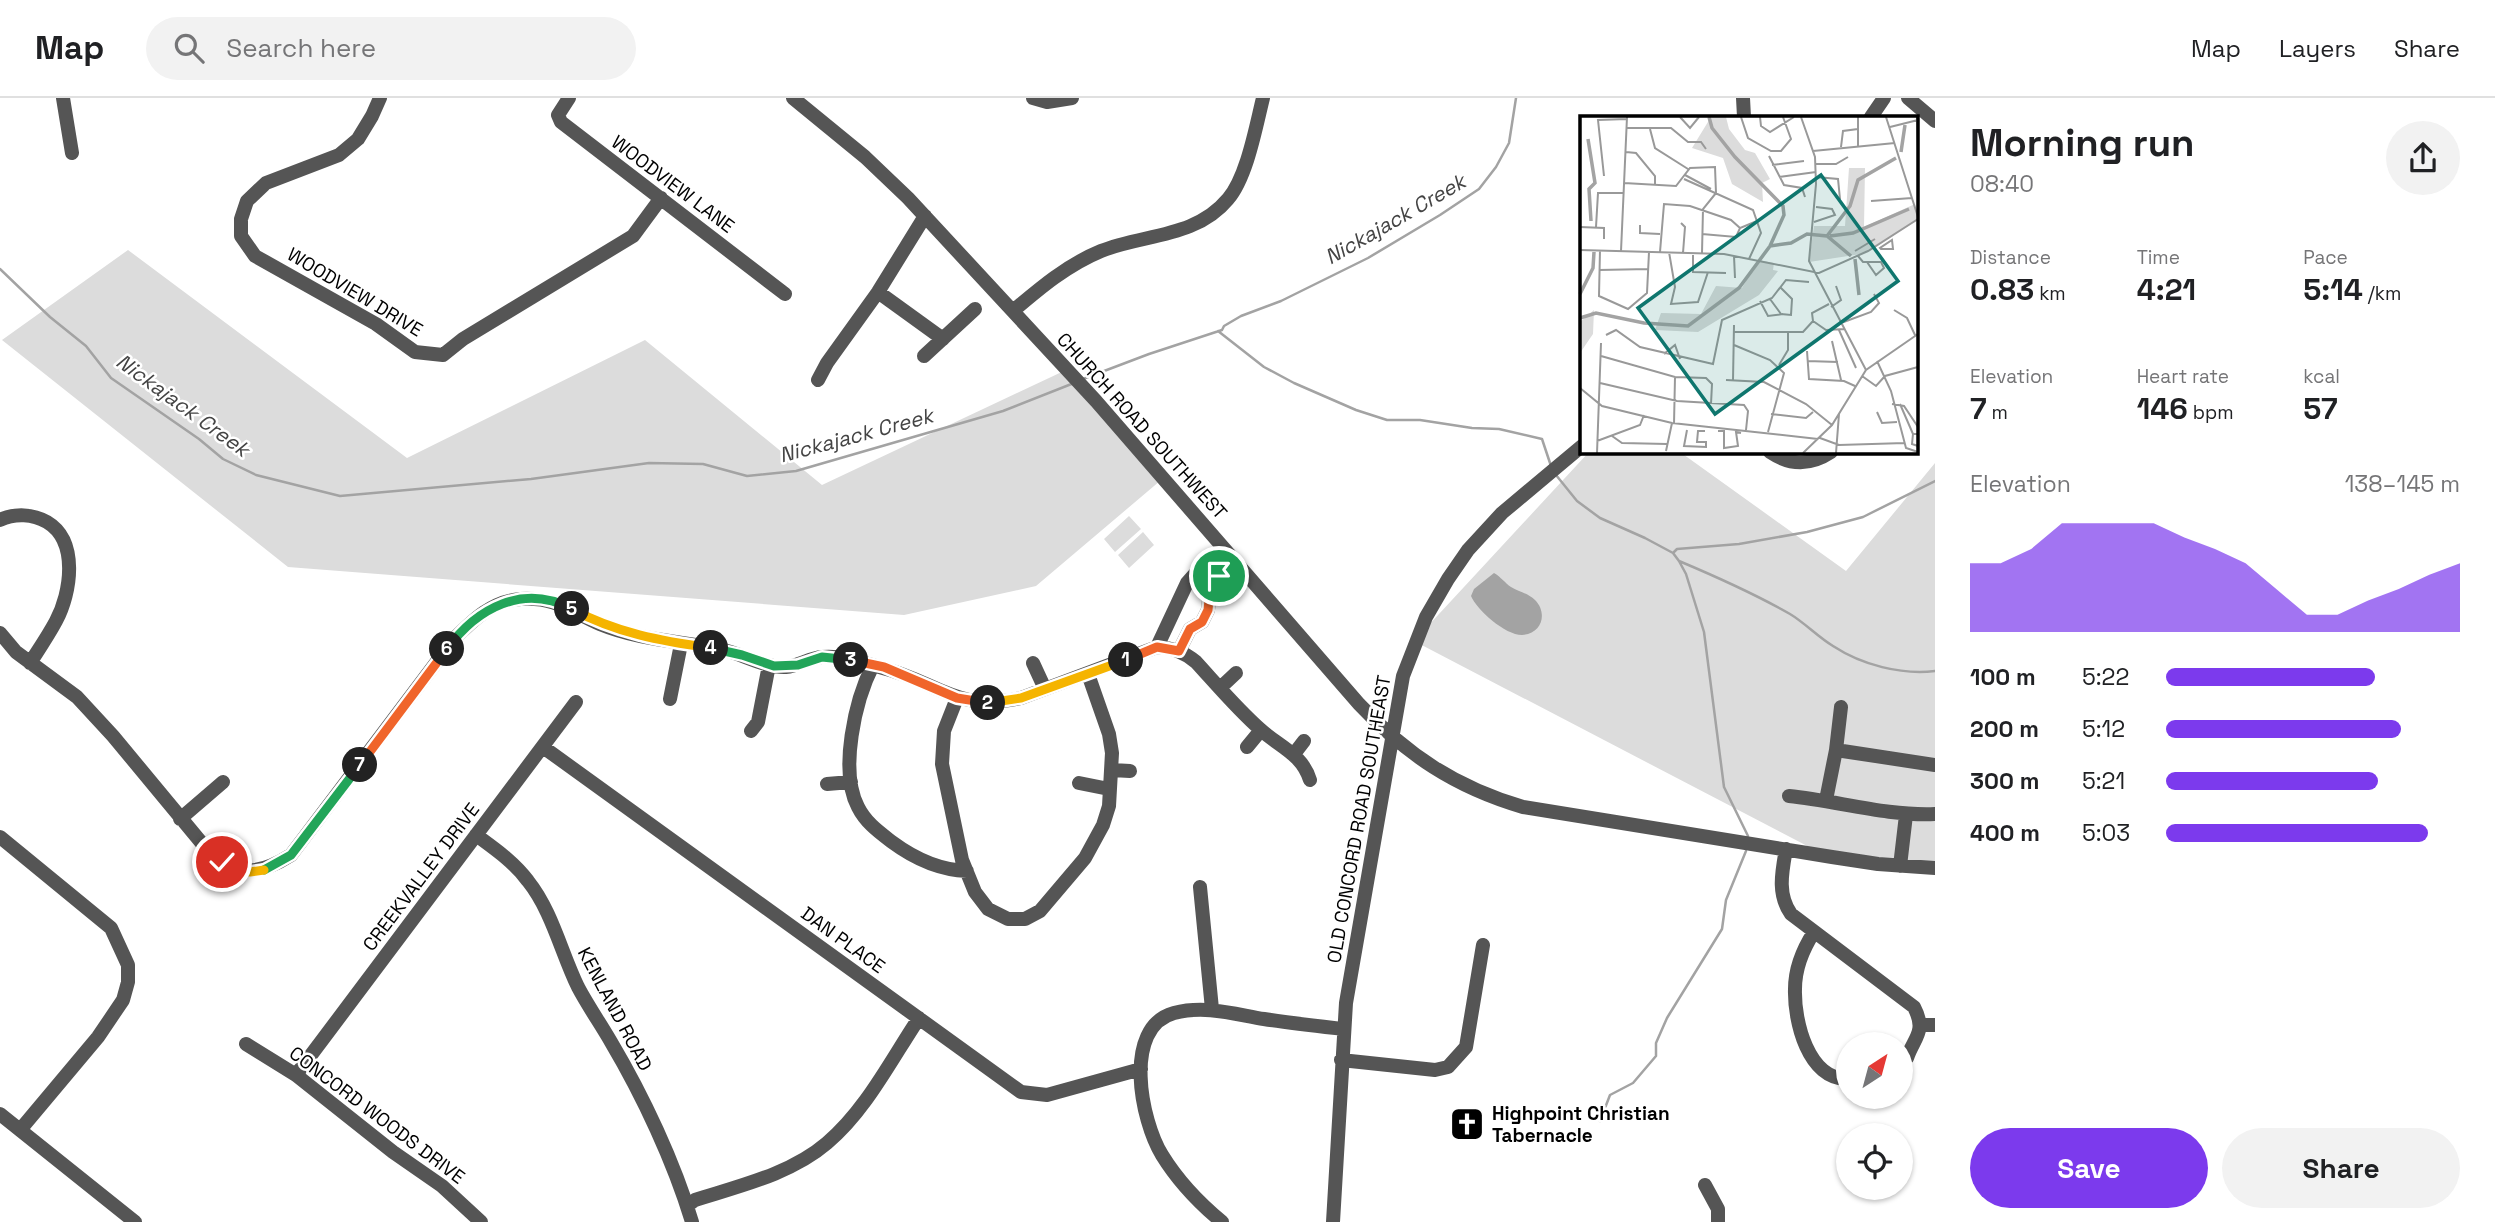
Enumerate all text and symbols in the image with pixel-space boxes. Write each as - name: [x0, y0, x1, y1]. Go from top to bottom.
- search box: [146, 17, 636, 80]
- text: Map: [35, 27, 104, 69]
- icon: search: [170, 29, 208, 67]
- text: Search here: [226, 31, 376, 65]
- text: Map: [2191, 33, 2241, 64]
- text: Layers: [2279, 33, 2356, 64]
- text: Share: [2394, 33, 2460, 64]
- inset map: [1580, 116, 1918, 453]
- text: Morning run: [1970, 119, 2195, 167]
- button: share: [2386, 121, 2460, 195]
- street label: WOODVIEW LANE: [606, 130, 740, 238]
- water label: Nickajack Creek: [1320, 166, 1473, 270]
- text: 08:40: [1970, 169, 2034, 199]
- street label: WOODVIEW DRIVE: [283, 242, 427, 342]
- text: Distance: [1970, 245, 2051, 270]
- text: Time: [2137, 245, 2180, 270]
- text: Pace: [2303, 245, 2348, 270]
- text: 0.83: [1970, 270, 2034, 309]
- text: 4:21: [2137, 270, 2196, 309]
- text: 5:14: [2303, 270, 2363, 309]
- text: km: [2034, 281, 2066, 306]
- text: /km: [2363, 281, 2401, 306]
- street label: CHURCH ROAD SOUTHWEST: [1051, 327, 1233, 525]
- water label: Nickajack Creek: [111, 348, 257, 464]
- text: Elevation: [1970, 364, 2053, 389]
- text: Heart rate: [2137, 364, 2229, 389]
- text: kcal: [2303, 364, 2340, 389]
- text: 7: [1970, 389, 1987, 428]
- text: 146: [2137, 389, 2188, 428]
- text: 57: [2303, 389, 2338, 428]
- text: m: [1987, 400, 2008, 425]
- text: bpm: [2188, 400, 2234, 425]
- water label: Nickajack Creek: [776, 401, 939, 469]
- text: Elevation: [1970, 469, 2071, 499]
- text: 138–145 m: [2345, 469, 2460, 499]
- pin: [1189, 546, 1249, 606]
- icon: arrive: [1200, 557, 1238, 595]
- pin: 5: [554, 592, 590, 626]
- text: 5: [566, 596, 577, 621]
- pin: 4: [694, 630, 728, 666]
- pin: 6: [430, 632, 464, 666]
- text: 4: [704, 635, 717, 660]
- text: 6: [441, 636, 452, 661]
- pin: 3: [834, 642, 868, 678]
- pin: 1: [1108, 642, 1144, 678]
- text: 3: [845, 647, 856, 672]
- text: 1: [1121, 647, 1130, 672]
- text: 100 m: [1970, 662, 2036, 692]
- text: 5:22: [2082, 662, 2129, 692]
- street label: OLD CONCORD ROAD SOUTHEAST: [1321, 673, 1397, 965]
- pin: 2: [970, 686, 1006, 720]
- text: 2: [982, 690, 993, 715]
- text: 200 m: [1970, 714, 2039, 744]
- text: 5:12: [2082, 714, 2125, 744]
- pin: 7: [342, 748, 378, 782]
- text: 7: [354, 752, 365, 777]
- text: 300 m: [1970, 766, 2039, 796]
- text: 5:21: [2082, 766, 2125, 796]
- street label: CREEKVALLEY DRIVE: [357, 798, 485, 956]
- text: 400 m: [1970, 818, 2040, 848]
- text: 5:03: [2082, 818, 2130, 848]
- pin: [192, 832, 252, 892]
- icon: check: [203, 843, 241, 881]
- street label: DAN PLACE: [796, 901, 890, 979]
- street label: KENLAND ROAD: [572, 943, 658, 1075]
- north arrow: [1836, 1032, 1913, 1110]
- map controls: [1836, 1032, 1913, 1200]
- street label: CONCORD WOODS DRIVE: [284, 1041, 470, 1189]
- place label: Highpoint Christian Tabernacle: [1492, 1101, 1670, 1148]
- church icon: Highpoint Christian Tabernacle: [1448, 1105, 1486, 1143]
- button: locate: [1836, 1123, 1913, 1200]
- button: Save: [1970, 1128, 2208, 1208]
- button: Share: [2222, 1128, 2460, 1208]

